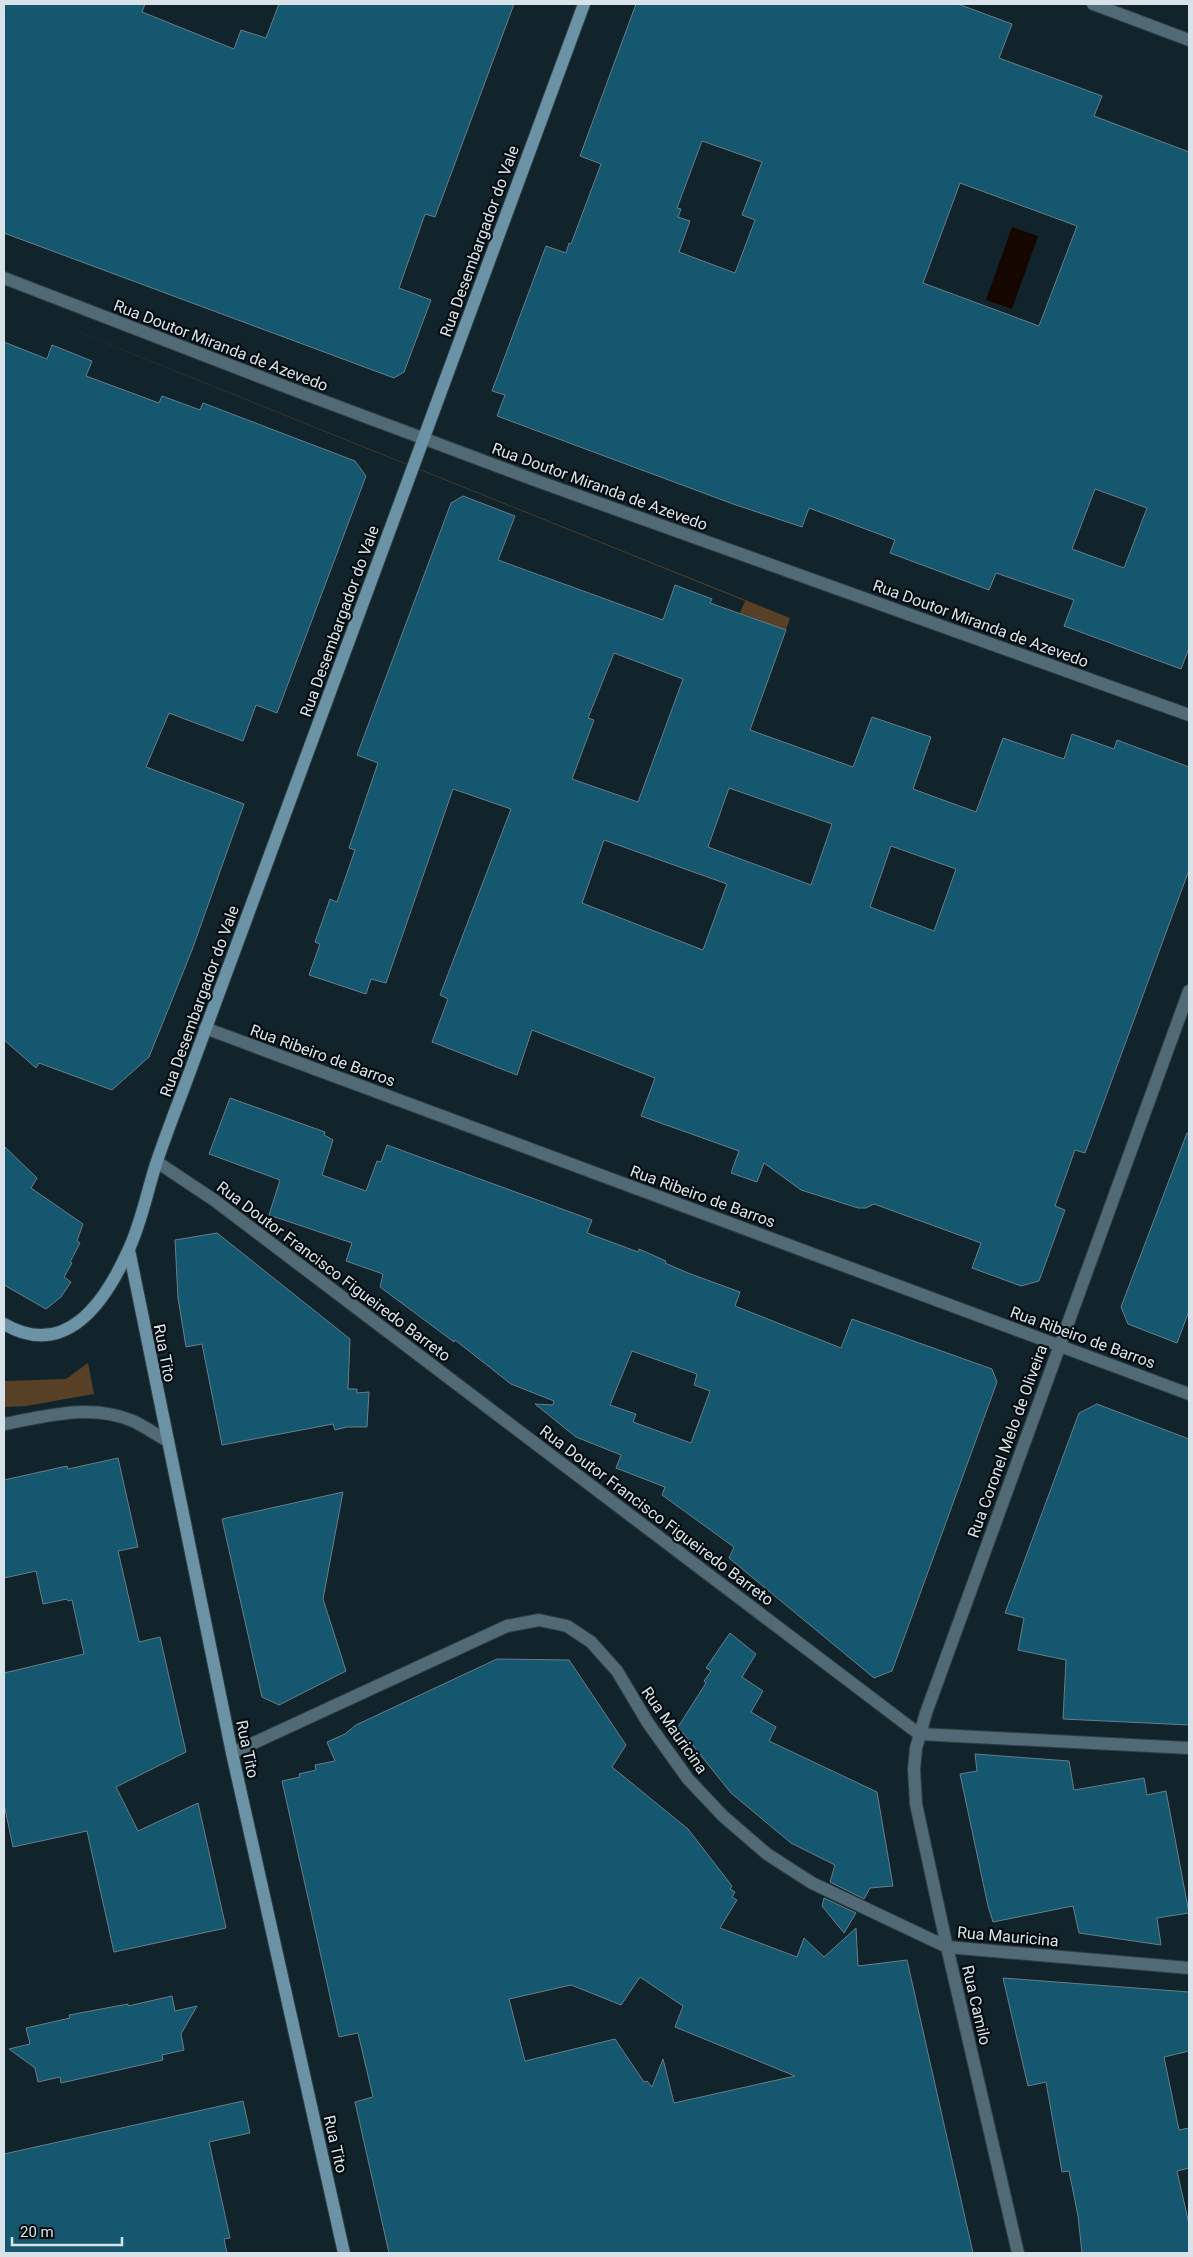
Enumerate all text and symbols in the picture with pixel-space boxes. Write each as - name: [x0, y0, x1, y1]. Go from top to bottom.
- street label: Rua Desembargador do Vale: [436, 143, 523, 339]
- street label: Rua Doutor Miranda de Azevedo: [111, 296, 331, 395]
- street label: Rua Doutor Miranda de Azevedo: [489, 439, 710, 534]
- street label: Rua Desembargador do Vale: [296, 523, 383, 719]
- street label: Rua Doutor Miranda de Azevedo: [870, 576, 1091, 671]
- street label: Rua Desembargador do Vale: [156, 903, 243, 1099]
- street label: Rua Ribeiro de Barros: [248, 1020, 398, 1091]
- street label: Rua Ribeiro de Barros: [628, 1161, 778, 1232]
- street label: Rua Doutor Francisco Figueiredo Barreto: [213, 1177, 454, 1366]
- street label: Rua Ribeiro de Barros: [1008, 1302, 1158, 1373]
- street label: Rua Tito: [150, 1322, 179, 1384]
- street label: Rua Coronel Melo de Oliveira: [964, 1342, 1051, 1540]
- street label: Rua Doutor Francisco Figueiredo Barreto: [536, 1421, 777, 1610]
- street label: Rua Mauricina: [638, 1683, 712, 1777]
- street label: Rua Tito: [232, 1718, 263, 1780]
- street label: Rua Mauricina: [956, 1923, 1060, 1950]
- street label: Rua Camilo: [958, 1963, 995, 2047]
- street label: Rua Tito: [320, 2113, 351, 2175]
- scale bar: [12, 2214, 122, 2246]
- text: 20 m: [20, 2223, 54, 2241]

